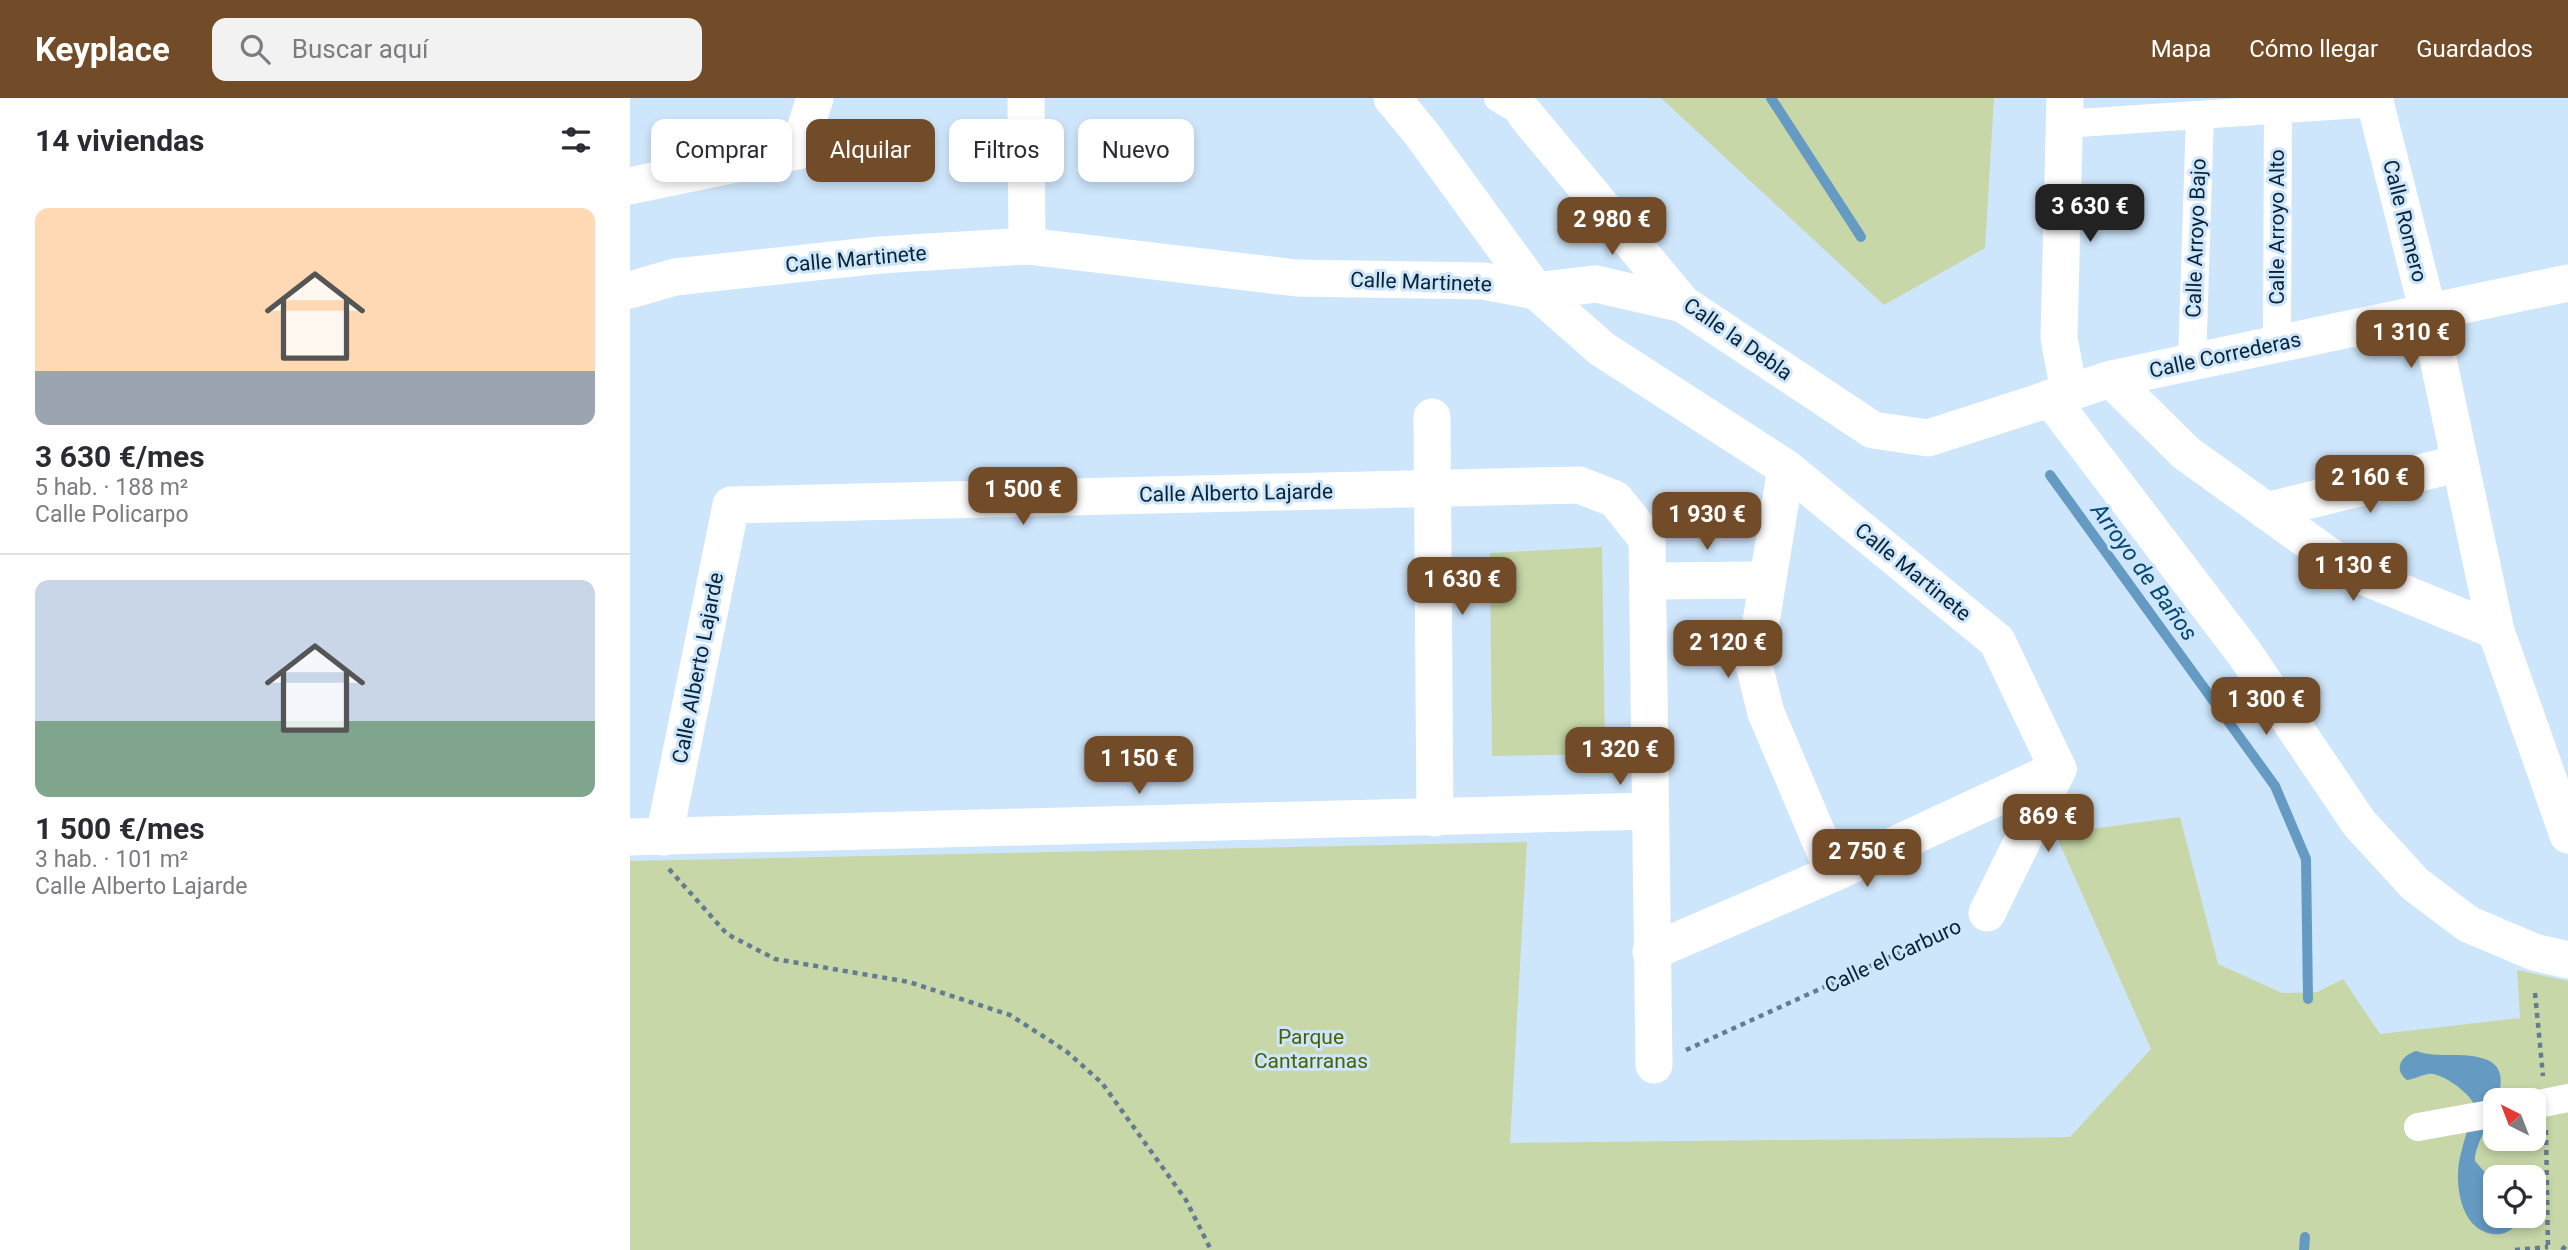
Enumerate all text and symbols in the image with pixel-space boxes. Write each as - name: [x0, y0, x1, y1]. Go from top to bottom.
- search box: [212, 18, 702, 81]
- text: Keyplace: [35, 30, 170, 69]
- icon: search: [236, 30, 274, 68]
- text: Buscar aquí: [292, 34, 428, 64]
- text: Mapa: [2151, 35, 2211, 63]
- text: Cómo llegar: [2249, 35, 2378, 63]
- text: Guardados: [2416, 35, 2533, 63]
- chip: Comprar: [651, 119, 792, 182]
- chip: Alquilar: [806, 119, 935, 182]
- chip: Filtros: [949, 119, 1064, 182]
- chip: Nuevo: [1078, 119, 1194, 182]
- icon: filters: [557, 121, 595, 159]
- text: 14 viviendas: [35, 123, 205, 158]
- street label: Calle Arroyo Alto: [2265, 149, 2289, 305]
- street label: Calle Romero: [2378, 157, 2432, 285]
- street label: Calle Arroyo Bajo: [2181, 158, 2211, 318]
- pin: 3 630 €: [2025, 184, 2155, 244]
- text: 3 630 €: [2051, 193, 2129, 220]
- pin: 2 980 €: [1547, 198, 1677, 257]
- text: 2 980 €: [1573, 206, 1651, 233]
- street label: Calle Martinete: [784, 241, 928, 277]
- icon: home: [252, 253, 378, 379]
- street label: Calle Martinete: [1350, 268, 1492, 296]
- street label: Calle la Debla: [1679, 293, 1797, 385]
- pin: 1 310 €: [2346, 310, 2476, 370]
- text: 1 310 €: [2372, 319, 2450, 346]
- street label: Calle Correderas: [2147, 327, 2303, 383]
- text: 3 630 €/mes: [35, 439, 205, 474]
- pin: 2 160 €: [2305, 456, 2435, 515]
- text: 2 160 €: [2331, 464, 2409, 491]
- pin: 1 500 €: [958, 468, 1088, 527]
- text: 5 hab. · 188 m²: [35, 474, 188, 501]
- text: 1 500 €: [984, 476, 1062, 503]
- street label: Calle Alberto Lajarde: [1139, 479, 1333, 507]
- pin: 1 930 €: [1642, 492, 1772, 552]
- water label: Arroyo de Baños: [2084, 497, 2203, 646]
- text: Calle Policarpo: [35, 501, 189, 528]
- text: 1 930 €: [1668, 501, 1746, 528]
- street label: Calle Martinete: [1850, 518, 1976, 626]
- pin: 1 130 €: [2288, 544, 2418, 603]
- text: 1 130 €: [2314, 552, 2392, 579]
- pin: 1 630 €: [1397, 558, 1527, 617]
- text: 1 630 €: [1423, 566, 1501, 593]
- street label: Calle Alberto Lajarde: [668, 571, 728, 765]
- pin: 2 120 €: [1663, 620, 1793, 680]
- icon: home: [252, 625, 378, 751]
- text: 2 120 €: [1689, 629, 1767, 656]
- pin: 1 300 €: [2201, 678, 2331, 737]
- text: 1 300 €: [2227, 686, 2305, 713]
- pin: 1 320 €: [1555, 728, 1685, 787]
- pin: 1 150 €: [1074, 736, 1204, 796]
- text: 1 320 €: [1581, 736, 1659, 763]
- text: 1 150 €: [1100, 745, 1178, 772]
- pin: 869 €: [1999, 794, 2097, 854]
- text: 869 €: [2019, 803, 2077, 830]
- text: 1 500 €/mes: [35, 811, 205, 846]
- pin: 2 750 €: [1802, 830, 1932, 889]
- text: 2 750 €: [1828, 838, 1906, 865]
- text: 3 hab. · 101 m²: [35, 846, 188, 873]
- text: Calle Alberto Lajarde: [35, 873, 247, 900]
- street label: Calle el Carburo: [1821, 914, 1965, 998]
- park label: Parque Cantarranas: [1254, 1025, 1368, 1073]
- north arrow: [2483, 1088, 2546, 1152]
- map controls: [2483, 1088, 2546, 1228]
- button: locate: [2483, 1165, 2546, 1228]

